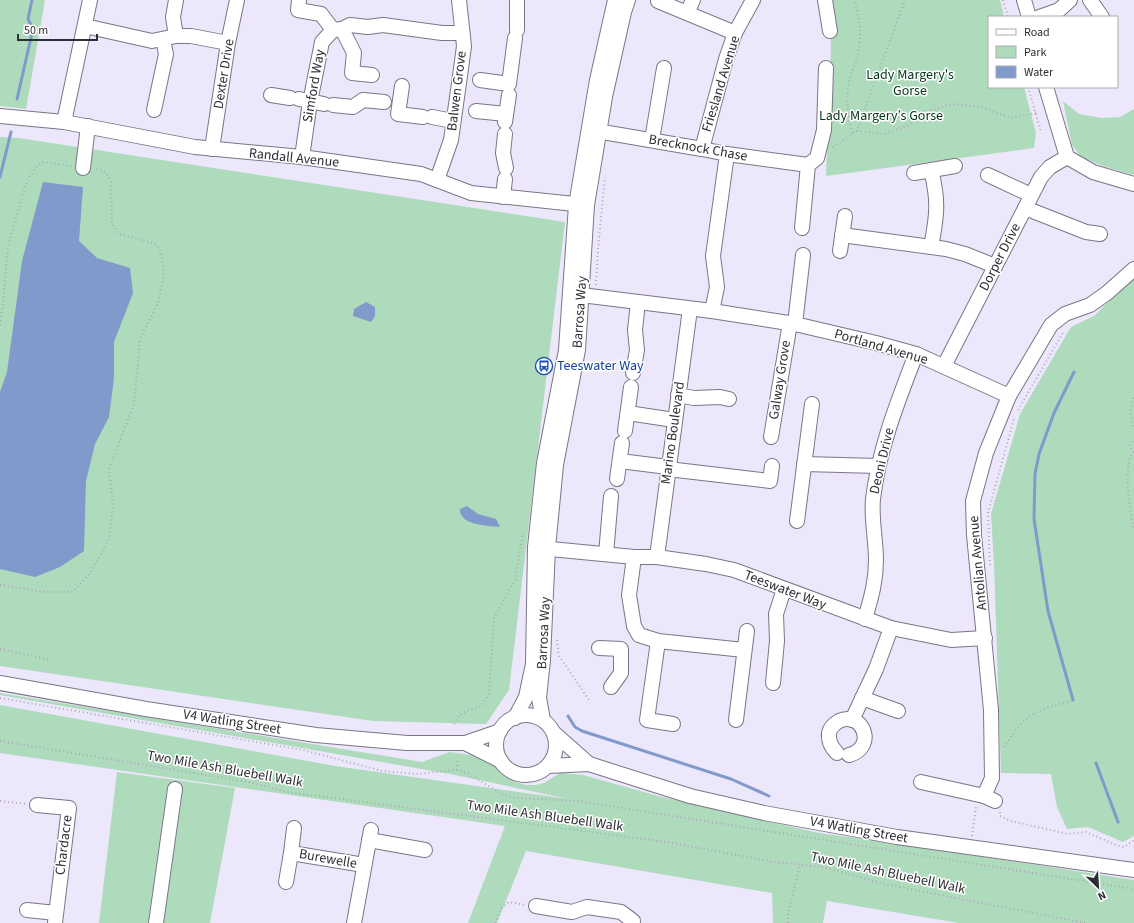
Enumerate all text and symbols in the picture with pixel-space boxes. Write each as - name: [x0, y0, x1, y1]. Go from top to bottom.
- scale bar: [18, 16, 97, 42]
- legend: [988, 16, 1118, 88]
- text: 50 m: [24, 22, 48, 39]
- text: Road: [1024, 24, 1050, 41]
- street label: Friesland Avenue: [697, 33, 745, 135]
- street label: Dexter Drive: [209, 37, 239, 111]
- text: Park: [1024, 44, 1046, 61]
- street label: Simford Way: [298, 48, 330, 124]
- street label: Balwen Grove: [442, 50, 472, 132]
- text: Water: [1024, 64, 1054, 81]
- park label: Lady Margery's Gorse: [866, 65, 954, 101]
- park label: Lady Margery’s Gorse: [819, 106, 943, 126]
- street label: Brecknock Chase: [647, 129, 749, 167]
- street label: Randall Avenue: [248, 143, 340, 173]
- street label: Dorper Drive: [974, 220, 1026, 294]
- street label: Barrosa Way: [567, 275, 593, 349]
- street label: Portland Avenue: [832, 324, 930, 370]
- street label: Galway Grove: [764, 339, 796, 421]
- bus stop icon: Teeswater Way: [534, 356, 554, 376]
- place label: Teeswater Way: [557, 356, 644, 376]
- street label: Marino Boulevard: [656, 380, 690, 486]
- street label: Deoni Drive: [865, 426, 899, 496]
- street label: Antolian Avenue: [964, 515, 992, 611]
- street label: Teeswater Way: [741, 565, 829, 615]
- street label: Barrosa Way: [532, 596, 556, 670]
- street label: V4 Watling Street: [182, 704, 283, 740]
- street label: Two Mile Ash Bluebell Walk: [146, 745, 305, 793]
- street label: Two Mile Ash Bluebell Walk: [465, 795, 625, 837]
- street label: V4 Watling Street: [809, 812, 910, 848]
- street label: Chardacre: [50, 814, 78, 876]
- street label: Burewelle: [297, 844, 359, 874]
- street label: Two Mile Ash Bluebell Walk: [809, 847, 967, 899]
- north arrow: [1078, 867, 1118, 907]
- text: N: [1096, 887, 1109, 904]

